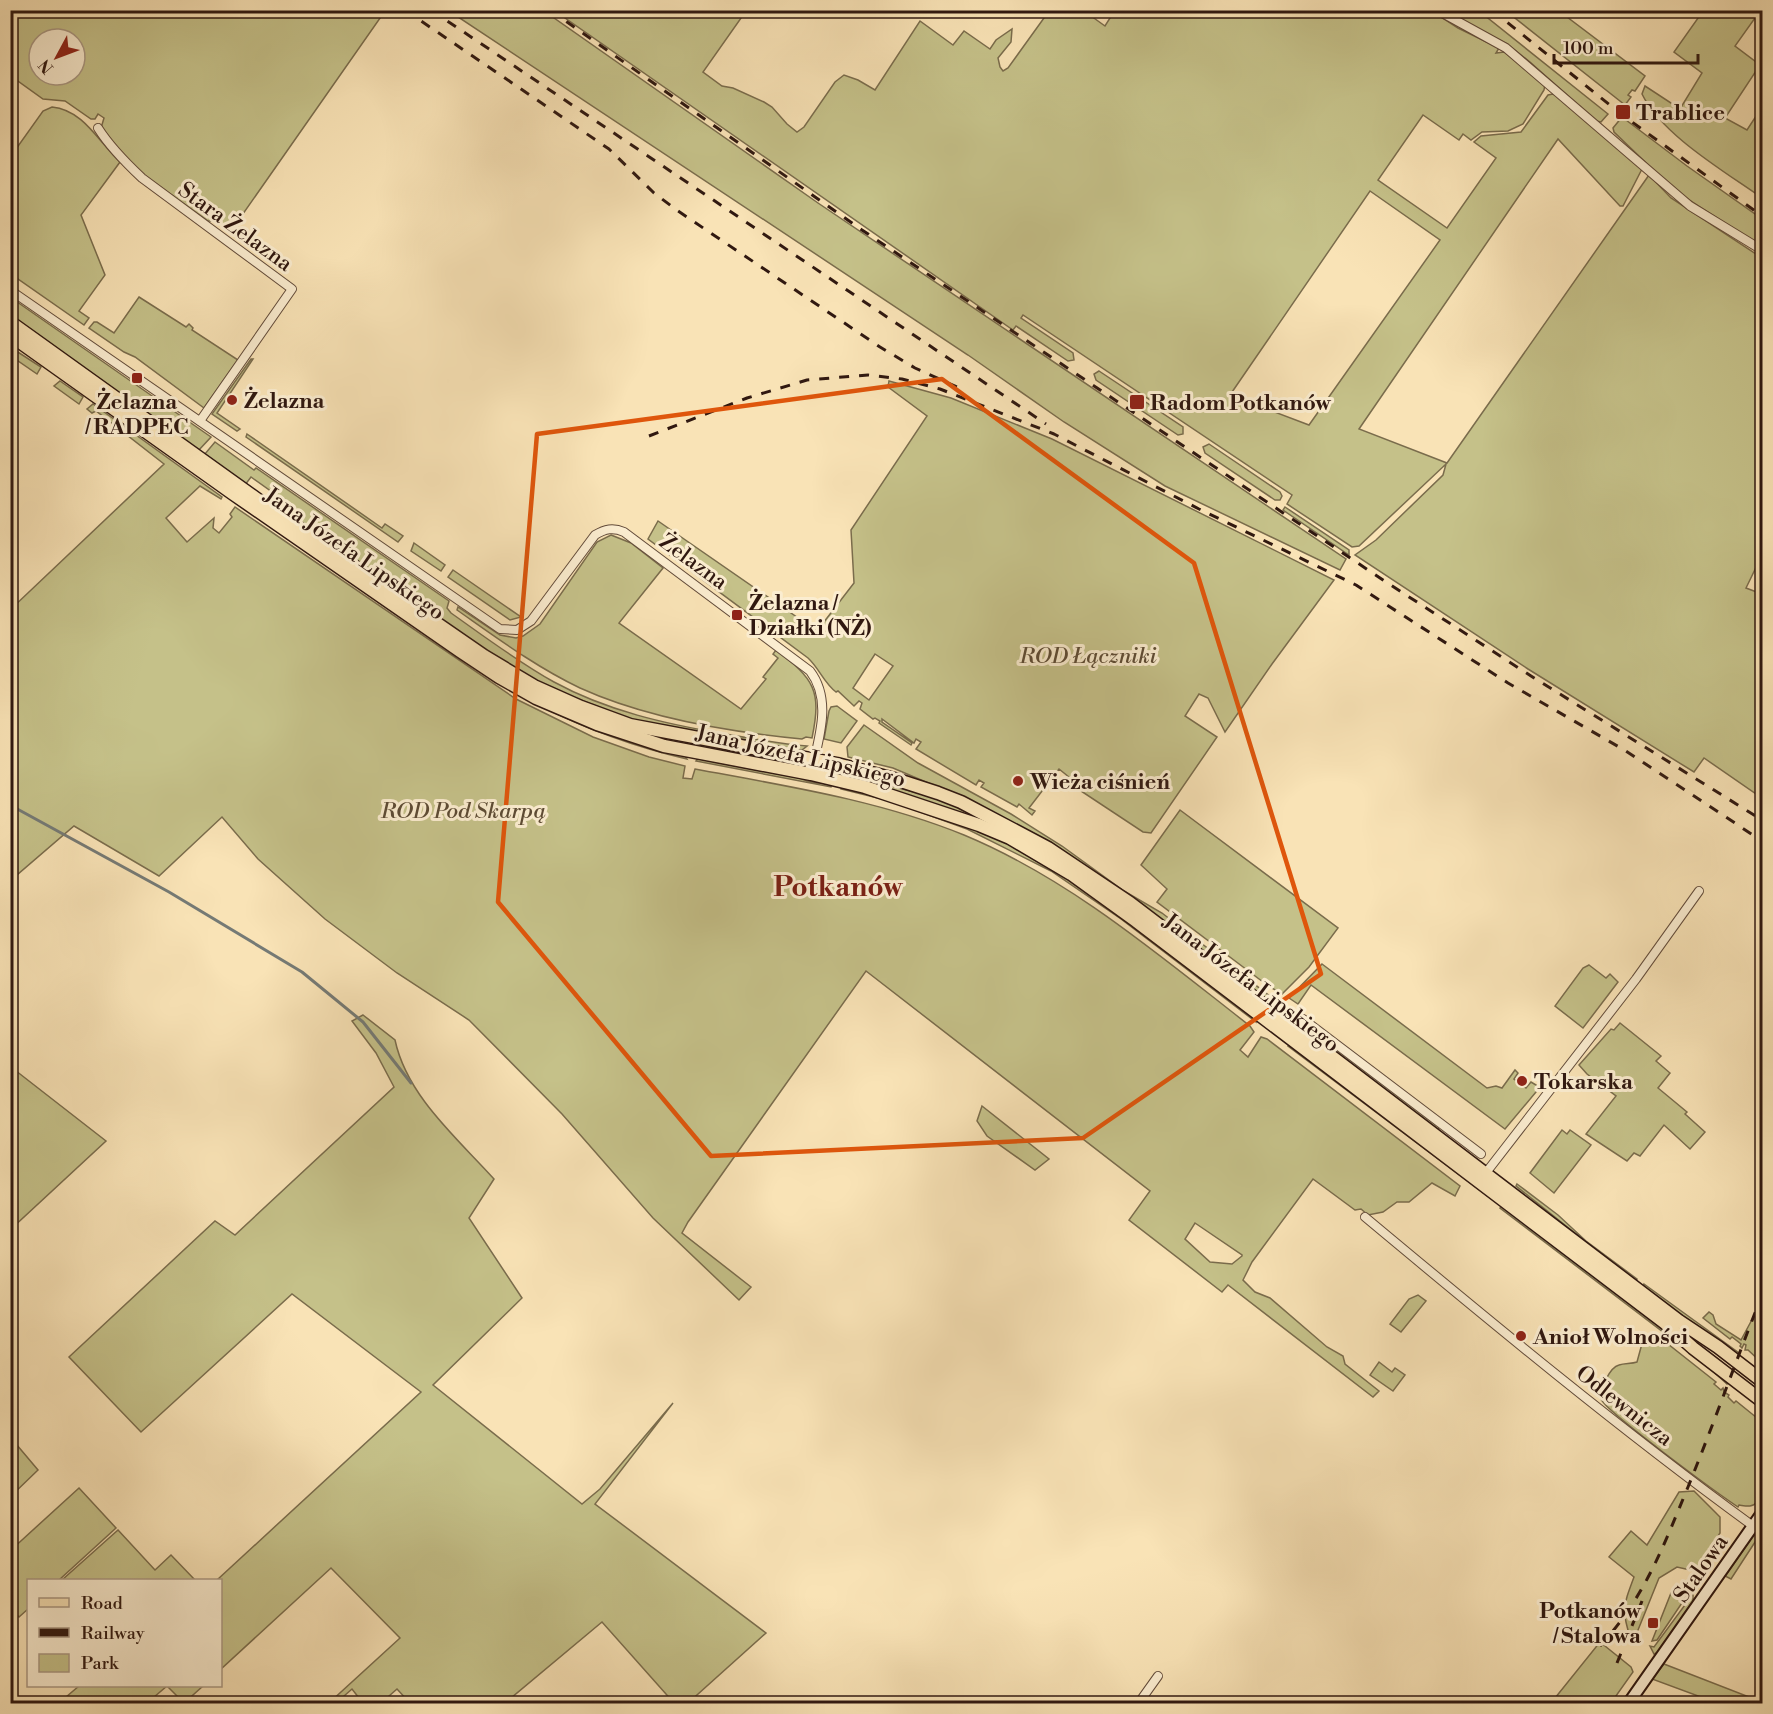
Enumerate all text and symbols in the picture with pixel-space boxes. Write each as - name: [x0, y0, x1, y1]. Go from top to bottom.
- north arrow: [27, 27, 87, 87]
- scale bar: [1554, 27, 1698, 65]
- text: 100 m: [1563, 37, 1614, 60]
- text: N: [35, 55, 58, 78]
- place label: Trablice: [1636, 100, 1725, 127]
- marker: Trablice: [1614, 103, 1632, 121]
- street label: Stara Żelazna: [173, 176, 299, 278]
- marker: Żelazna / RADPEC: [130, 371, 144, 385]
- place label: Żelazna: [244, 386, 326, 415]
- place label: Żelazna / RADPEC: [84, 387, 189, 441]
- place label: Radom Potkanów: [1150, 390, 1331, 417]
- marker: Żelazna: [225, 393, 239, 407]
- marker: Radom Potkanów: [1128, 393, 1146, 411]
- street label: Jana Józefa Lipskiego: [258, 481, 450, 627]
- street label: Żelazna: [654, 528, 734, 597]
- place label: Żelazna / Działki (NŻ): [749, 588, 872, 642]
- marker: Żelazna / Działki (NŻ): [730, 608, 744, 622]
- park label: ROD Łączniki: [1018, 643, 1157, 670]
- street label: Jana Józefa Lipskiego: [692, 719, 908, 794]
- place label: Wieża ciśnień: [1029, 769, 1170, 796]
- marker: Wieża ciśnień: [1011, 774, 1025, 788]
- park label: ROD Pod Skarpą: [380, 798, 546, 825]
- district label: Potkanów: [773, 870, 903, 905]
- street label: Jana Józefa Lipskiego: [1157, 907, 1345, 1058]
- place label: Tokarska: [1534, 1069, 1634, 1096]
- marker: Tokarska: [1515, 1074, 1529, 1088]
- place label: Anioł Wolności: [1532, 1324, 1688, 1351]
- marker: Anioł Wolności: [1514, 1329, 1528, 1343]
- street label: Odlewnicza: [1570, 1360, 1679, 1453]
- street label: Stalowa: [1668, 1529, 1735, 1608]
- legend: [27, 1579, 222, 1687]
- text: Road: [81, 1592, 124, 1615]
- place label: Potkanów / Stalowa: [1539, 1598, 1642, 1650]
- marker: Potkanów / Stalowa: [1646, 1616, 1660, 1630]
- text: Railway: [81, 1622, 145, 1645]
- text: Park: [81, 1652, 120, 1675]

